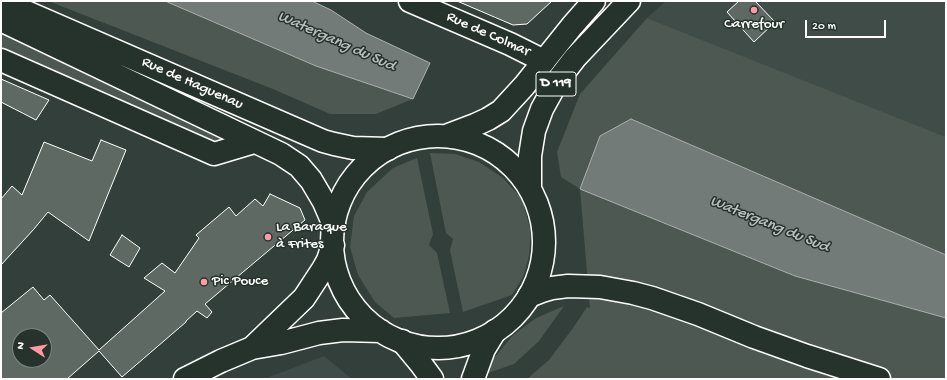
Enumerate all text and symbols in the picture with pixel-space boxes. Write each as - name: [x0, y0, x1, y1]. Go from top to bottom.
- marker: Carrefour: [749, 5, 759, 15]
- water label: Watergang du Sud: [274, 8, 398, 76]
- street label: Rue de Colmar: [443, 9, 533, 61]
- scale bar: [807, 12, 888, 38]
- place label: Carrefour: [724, 16, 784, 34]
- text: 20 m: [812, 20, 836, 34]
- street label: Rue de Haguenau: [139, 54, 245, 114]
- road number: D 119: [536, 72, 576, 96]
- water label: Watergang du Sud: [707, 192, 831, 258]
- place label: La Baraque à Frites: [276, 219, 347, 254]
- marker: La Baraque à Frites: [263, 232, 273, 242]
- place label: Pic Pouce: [212, 273, 268, 291]
- marker: Pic Pouce: [199, 277, 209, 287]
- north arrow: [12, 328, 52, 368]
- text: N: [15, 341, 28, 350]

